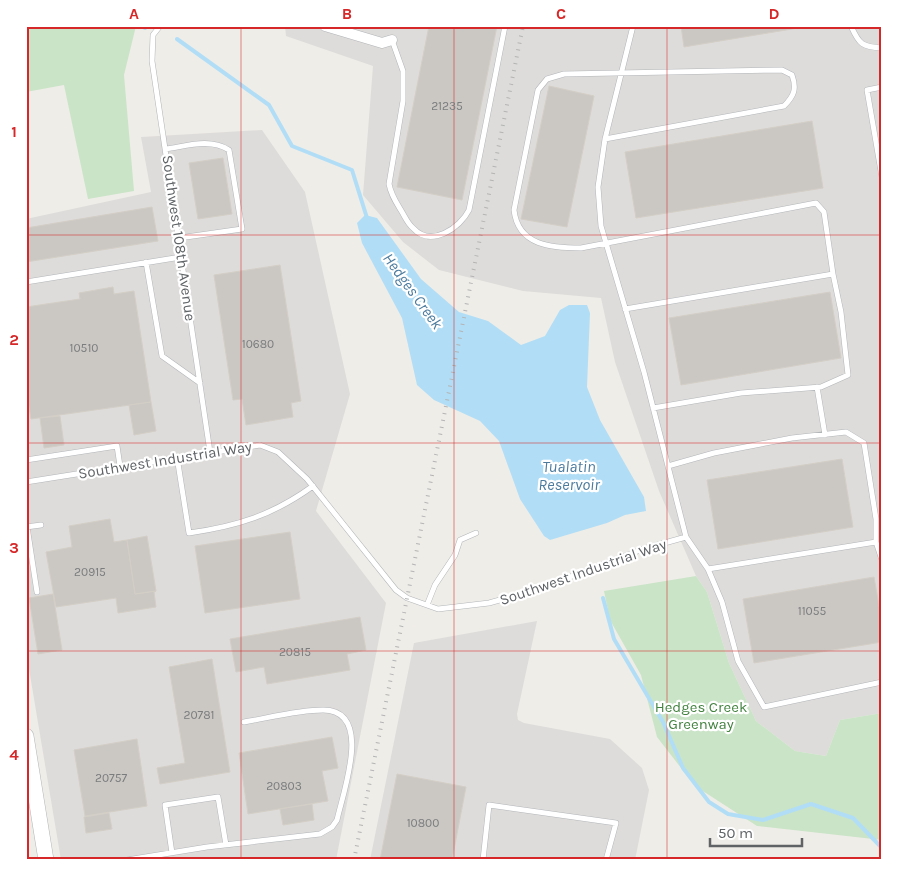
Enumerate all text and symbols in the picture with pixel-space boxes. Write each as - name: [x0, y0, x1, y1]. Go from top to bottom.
- text: A: [129, 4, 139, 23]
- text: B: [342, 4, 352, 23]
- text: C: [556, 4, 566, 23]
- text: D: [769, 4, 780, 23]
- house number: 21235: [431, 99, 463, 113]
- text: 1: [11, 122, 17, 141]
- street label: Southwest 108th Avenue: [158, 154, 200, 322]
- water label: Hedges Creek: [379, 249, 447, 333]
- text: 2: [9, 330, 19, 349]
- house number: 10680: [242, 337, 274, 351]
- house number: 10510: [70, 341, 98, 355]
- street label: Southwest Industrial Way: [77, 437, 253, 483]
- water label: Tualatin Reservoir: [538, 457, 600, 494]
- street label: Southwest Industrial Way: [497, 535, 669, 609]
- text: 3: [9, 538, 19, 557]
- house number: 20915: [74, 565, 106, 579]
- house number: 11055: [798, 604, 827, 618]
- house number: 20815: [279, 645, 311, 659]
- park label: Hedges Creek Greenway: [655, 698, 747, 733]
- house number: 20781: [183, 708, 215, 722]
- text: 4: [9, 745, 19, 764]
- house number: 20757: [95, 771, 127, 785]
- house number: 20803: [266, 779, 302, 793]
- house number: 10800: [407, 816, 439, 830]
- scale bar: [710, 816, 803, 848]
- text: 50 m: [718, 824, 753, 842]

